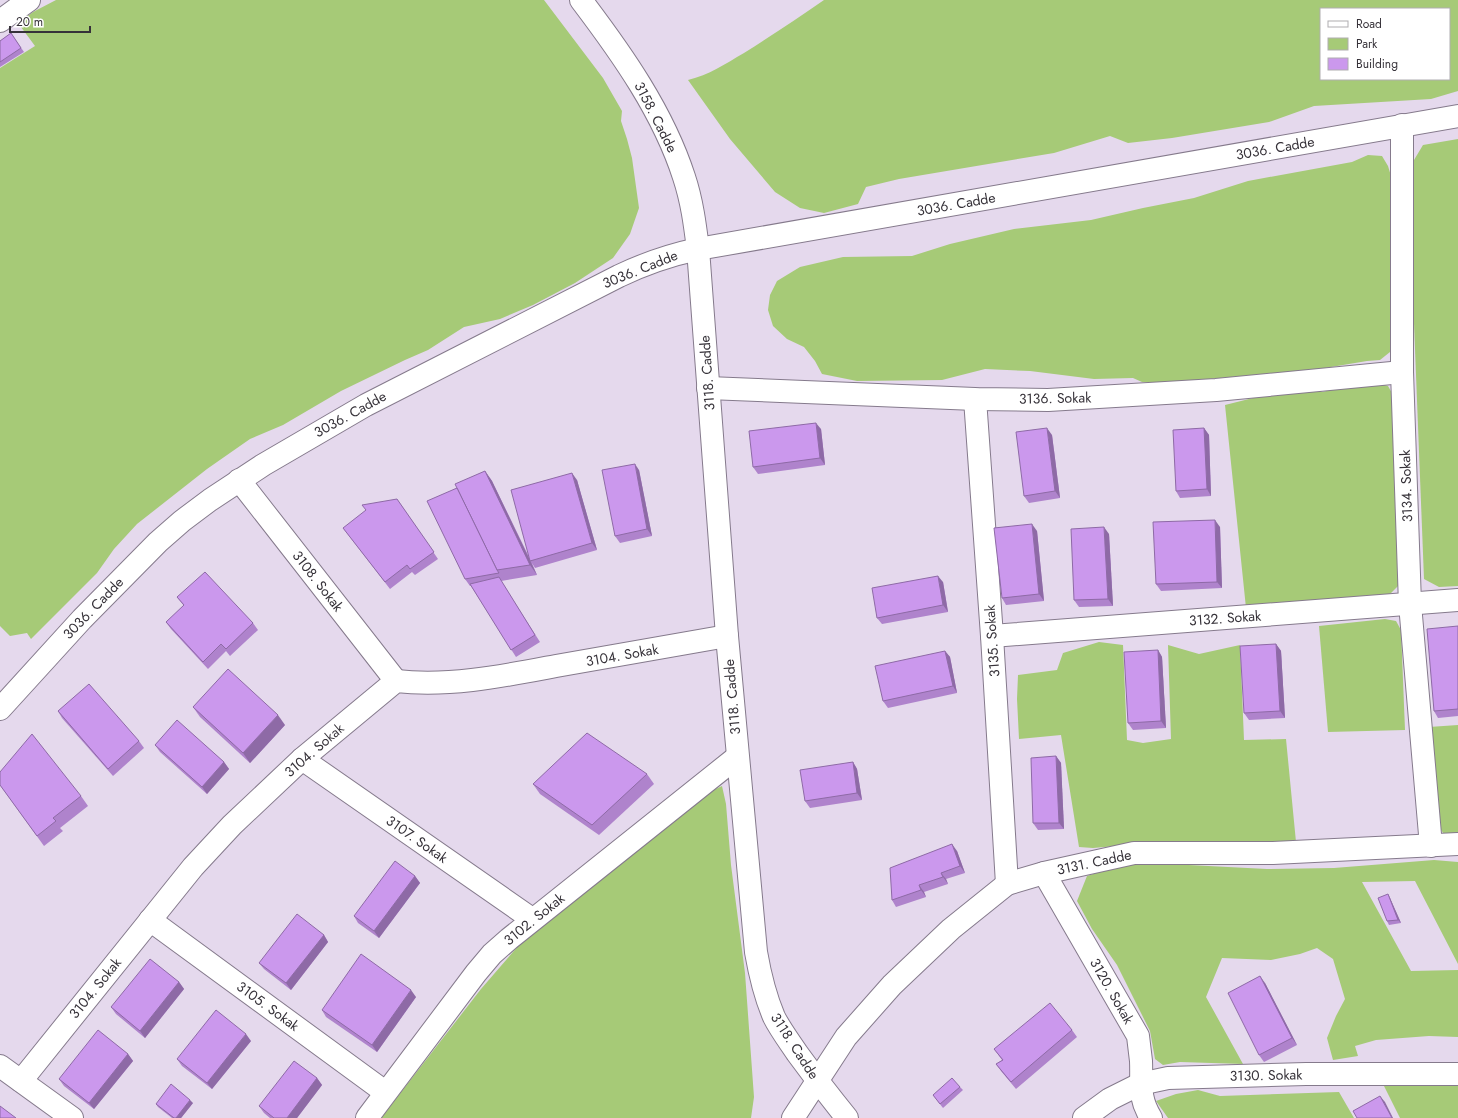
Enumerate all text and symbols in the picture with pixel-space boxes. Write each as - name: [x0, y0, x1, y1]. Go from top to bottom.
- scale bar: [10, 8, 90, 34]
- legend: [1320, 8, 1450, 80]
- text: 20 m: [16, 13, 43, 31]
- text: Road: [1356, 15, 1382, 33]
- text: Park: [1356, 35, 1378, 53]
- text: Building: [1356, 55, 1398, 73]
- street label: 3158. Cadde: [630, 78, 682, 156]
- street label: 3036. Cadde: [1234, 131, 1316, 165]
- street label: 3036. Cadde: [915, 187, 997, 221]
- street label: 3036. Cadde: [599, 245, 681, 293]
- street label: 3118. Cadde: [694, 335, 720, 411]
- street label: 3036. Cadde: [310, 386, 390, 442]
- street label: 3136. Sokak: [1019, 387, 1092, 409]
- street label: 3134. Sokak: [1395, 449, 1417, 523]
- street label: 3108. Sokak: [288, 546, 349, 616]
- street label: 3036. Cadde: [58, 572, 128, 644]
- street label: 3135. Sokak: [979, 603, 1004, 678]
- street label: 3132. Sokak: [1188, 605, 1263, 630]
- street label: 3104. Sokak: [584, 639, 661, 671]
- street label: 3118. Cadde: [719, 658, 745, 736]
- street label: 3104. Sokak: [280, 718, 349, 782]
- street label: 3107. Sokak: [382, 810, 453, 868]
- street label: 3131. Cadde: [1055, 844, 1133, 880]
- street label: 3102. Sokak: [499, 888, 569, 950]
- street label: 3104. Sokak: [64, 953, 126, 1023]
- street label: 3120. Sokak: [1085, 954, 1139, 1028]
- street label: 3105. Sokak: [233, 976, 304, 1036]
- street label: 3118. Cadde: [766, 1009, 824, 1083]
- street label: 3130. Sokak: [1229, 1064, 1303, 1086]

